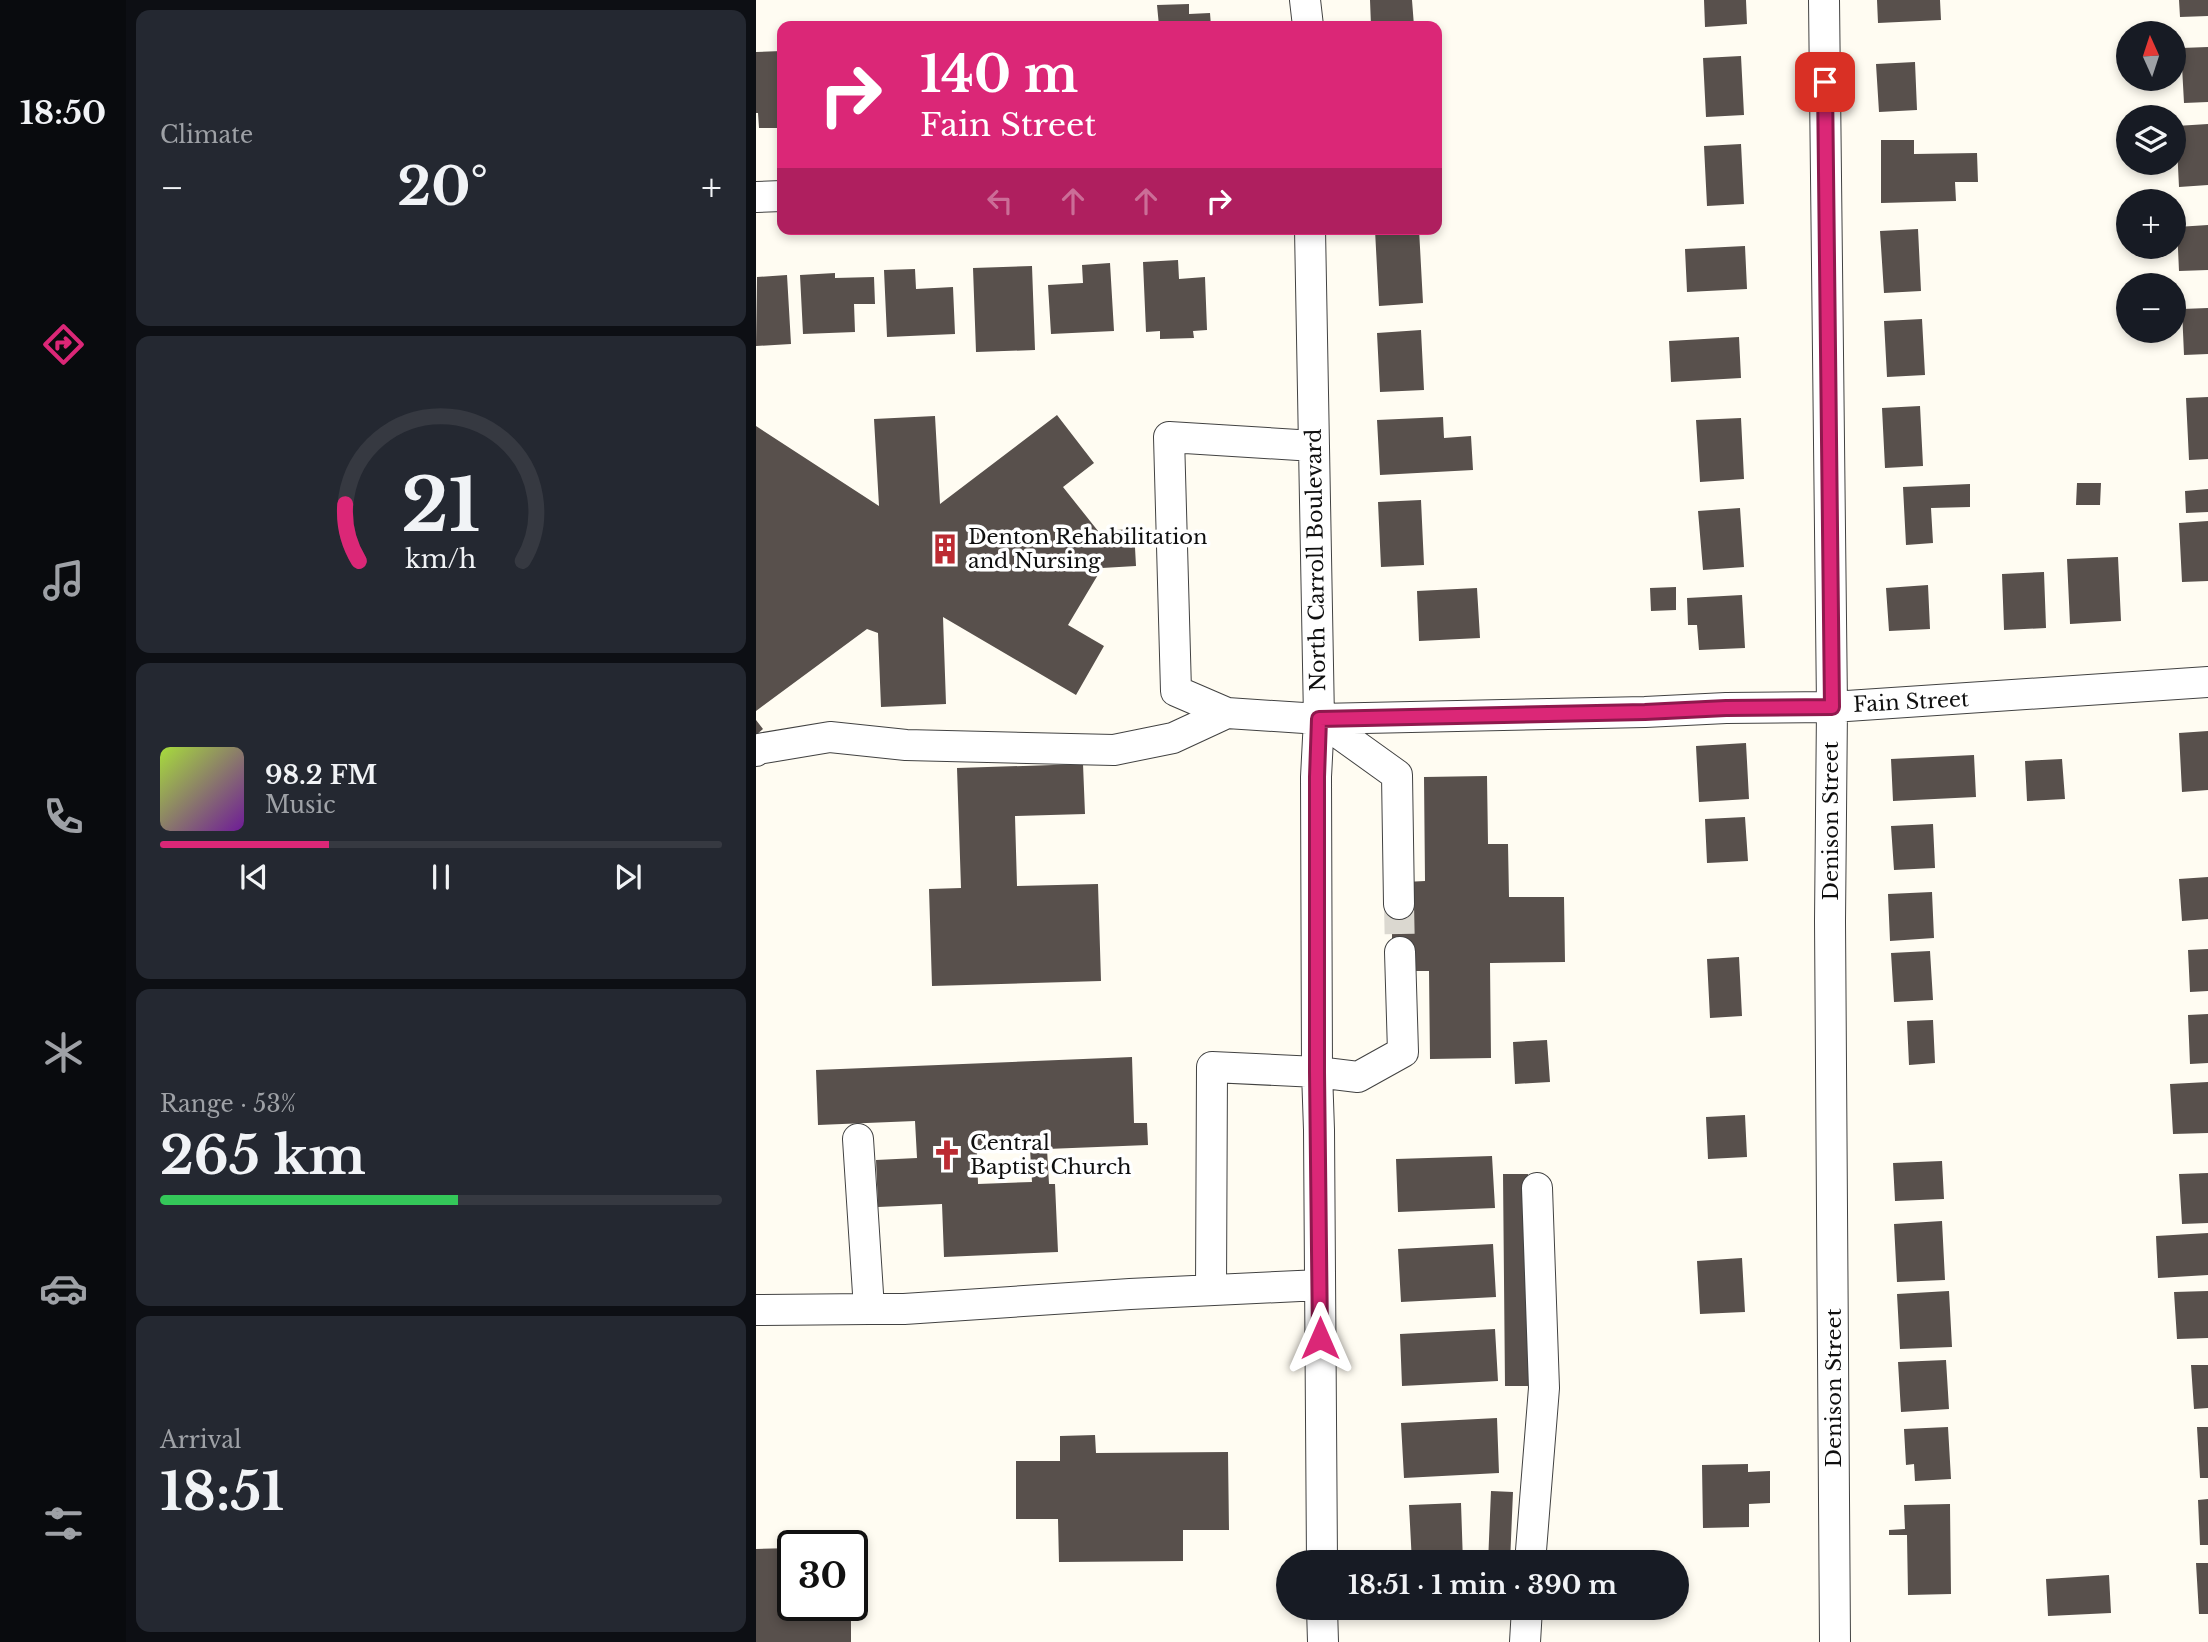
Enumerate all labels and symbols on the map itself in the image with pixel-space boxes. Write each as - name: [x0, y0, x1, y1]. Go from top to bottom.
- north arrow: [2116, 21, 2186, 91]
- pin: [1795, 52, 1855, 112]
- street label: North Carroll Boulevard: [1301, 428, 1331, 692]
- place label: Denton Rehabilitation and Nursing: [968, 524, 1208, 574]
- building icon: Denton Rehabilitation and Nursing: [928, 532, 962, 566]
- street label: Fain Street: [1853, 686, 1970, 718]
- street label: Denison Street: [1818, 741, 1844, 901]
- place label: Central Baptist Church: [970, 1130, 1131, 1180]
- church icon: Central Baptist Church: [930, 1138, 964, 1172]
- position arrow: [1283, 1301, 1357, 1375]
- street label: Denison Street: [1821, 1308, 1847, 1468]
- speed limit sign: 30: [777, 1530, 868, 1621]

